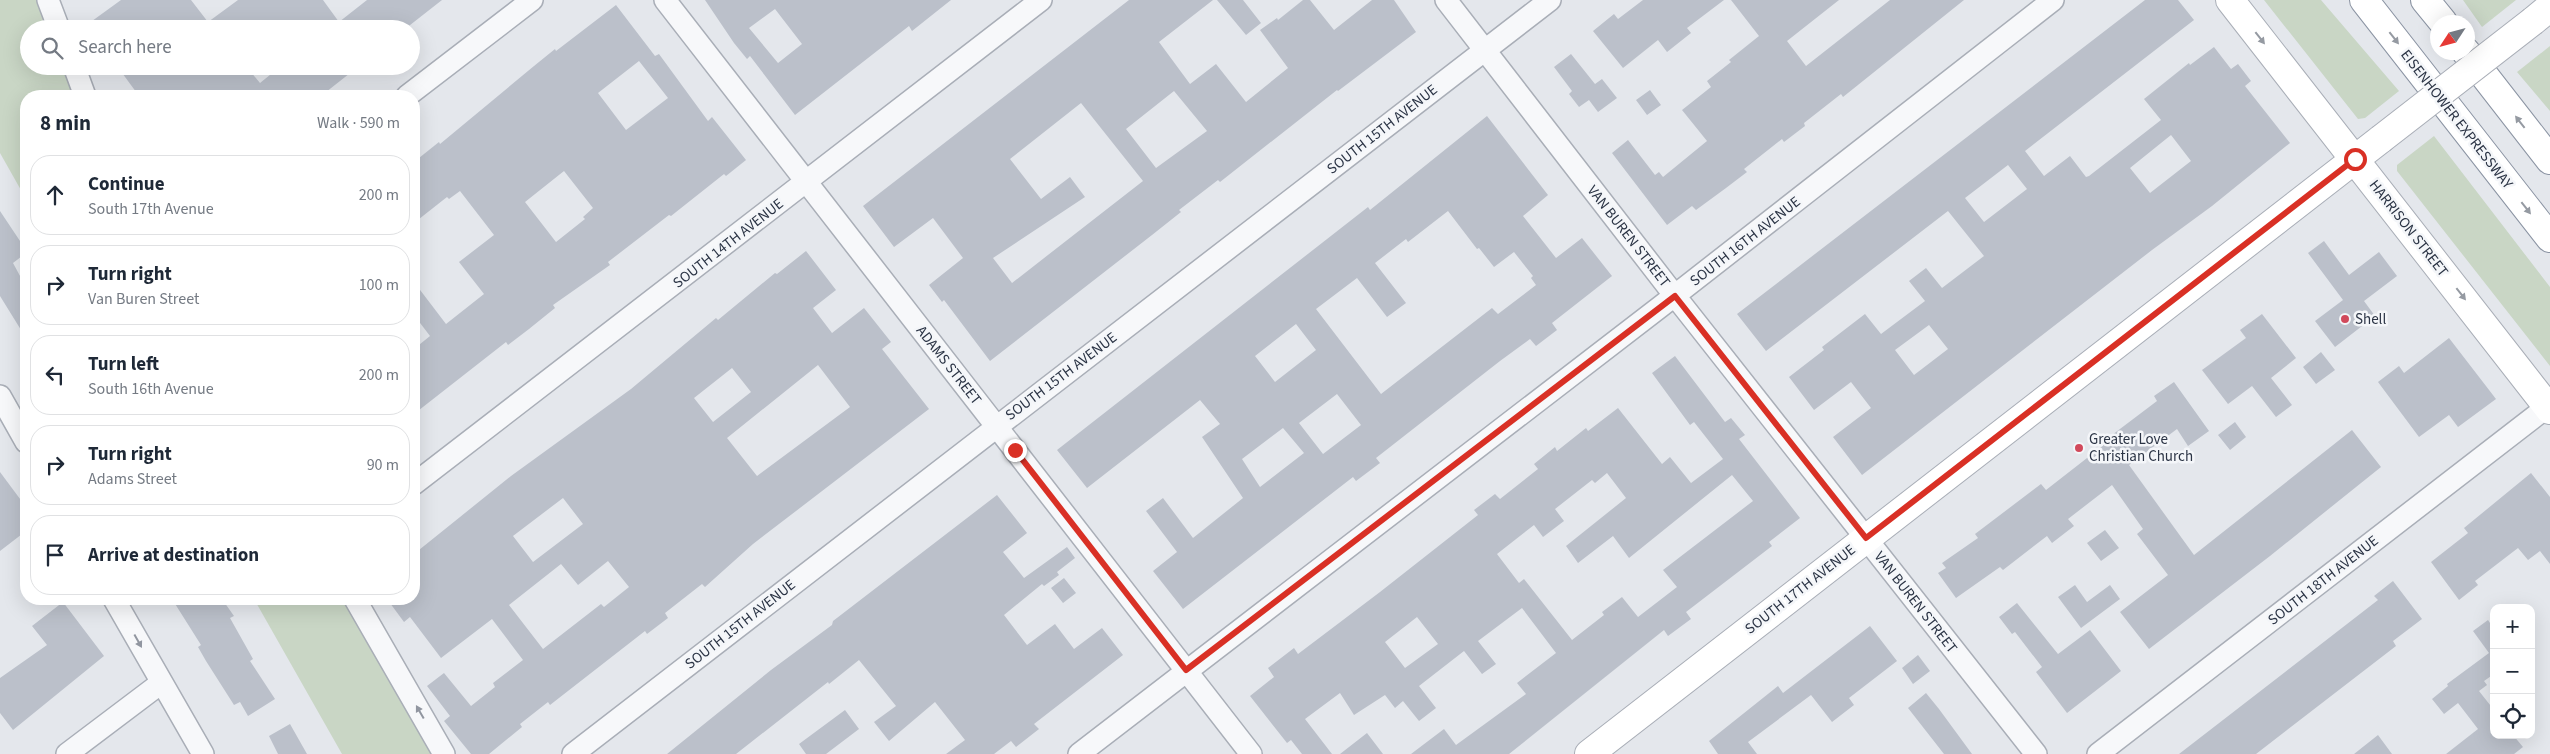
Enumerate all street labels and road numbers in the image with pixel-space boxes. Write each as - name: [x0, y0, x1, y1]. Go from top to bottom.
- street label: EISENHOWER EXPRESSWAY: [2396, 45, 2518, 194]
- street label: SOUTH 15TH AVENUE: [1323, 79, 1442, 179]
- street label: HARRISON STREET: [2364, 175, 2453, 281]
- street label: VAN BUREN STREET: [1582, 181, 1675, 292]
- street label: SOUTH 16TH AVENUE: [1686, 191, 1805, 291]
- street label: SOUTH 14TH AVENUE: [669, 193, 788, 293]
- street label: ADAMS STREET: [911, 321, 986, 409]
- street label: SOUTH 15TH AVENUE: [1001, 327, 1122, 425]
- street label: SOUTH 18TH AVENUE: [2264, 530, 2383, 630]
- street label: SOUTH 17TH AVENUE: [1741, 539, 1860, 639]
- street label: VAN BUREN STREET: [1869, 547, 1962, 658]
- street label: SOUTH 15TH AVENUE: [681, 574, 800, 674]

